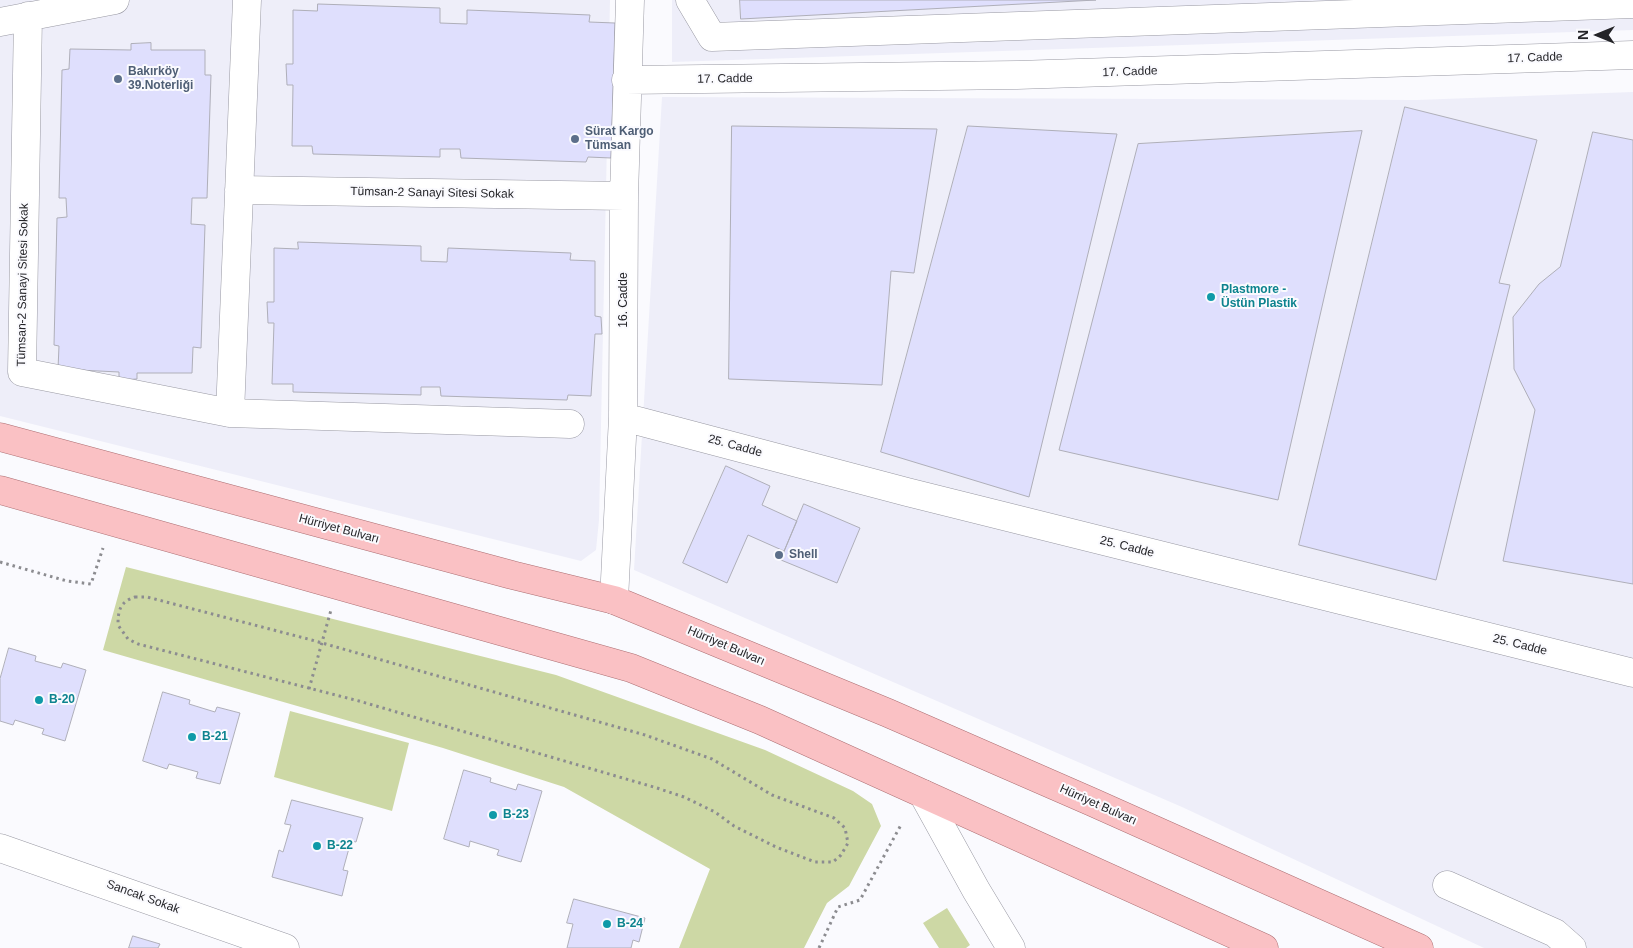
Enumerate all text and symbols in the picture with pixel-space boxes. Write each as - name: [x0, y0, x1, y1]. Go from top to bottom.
- north arrow: [1573, 10, 1623, 60]
- text: N: [1575, 30, 1591, 40]
- street label: 17. Cadde: [1507, 50, 1563, 66]
- street label: 17. Cadde: [1102, 64, 1158, 80]
- place label: Bakırköy 39.Noterliği: [128, 65, 193, 93]
- street label: 17. Cadde: [697, 71, 753, 87]
- marker: Bakırköy 39.Noterliği: [112, 73, 124, 85]
- place label: Sürat Kargo Tümsan: [585, 125, 654, 153]
- marker: Sürat Kargo Tümsan: [569, 133, 581, 145]
- street label: Tümsan-2 Sanayi Sitesi Sokak: [350, 184, 514, 202]
- street label: Tümsan-2 Sanayi Sitesi Sokak: [14, 203, 32, 367]
- street label: 16. Cadde: [617, 272, 631, 328]
- place label: Plastmore - Üstün Plastik: [1221, 283, 1297, 311]
- marker: Plastmore - Üstün Plastik: [1205, 291, 1217, 303]
- street label: 25. Cadde: [706, 432, 764, 460]
- street label: Hürriyet Bulvarı: [297, 511, 381, 547]
- street label: 25. Cadde: [1098, 533, 1156, 561]
- place label: Shell: [789, 548, 818, 562]
- marker: Shell: [773, 549, 785, 561]
- street label: Hürriyet Bulvarı: [685, 623, 767, 669]
- street label: 25. Cadde: [1491, 631, 1549, 659]
- place label: B-20: [49, 693, 75, 707]
- marker: B-20: [33, 694, 45, 706]
- place label: B-21: [202, 730, 228, 744]
- marker: B-21: [186, 731, 198, 743]
- street label: Hürriyet Bulvarı: [1057, 782, 1139, 828]
- place label: B-23: [503, 808, 529, 822]
- marker: B-23: [487, 809, 499, 821]
- place label: B-22: [327, 839, 353, 853]
- marker: B-22: [311, 840, 323, 852]
- street label: Sancak Sokak: [104, 877, 182, 917]
- place label: B-24: [617, 917, 643, 931]
- marker: B-24: [601, 918, 613, 930]

